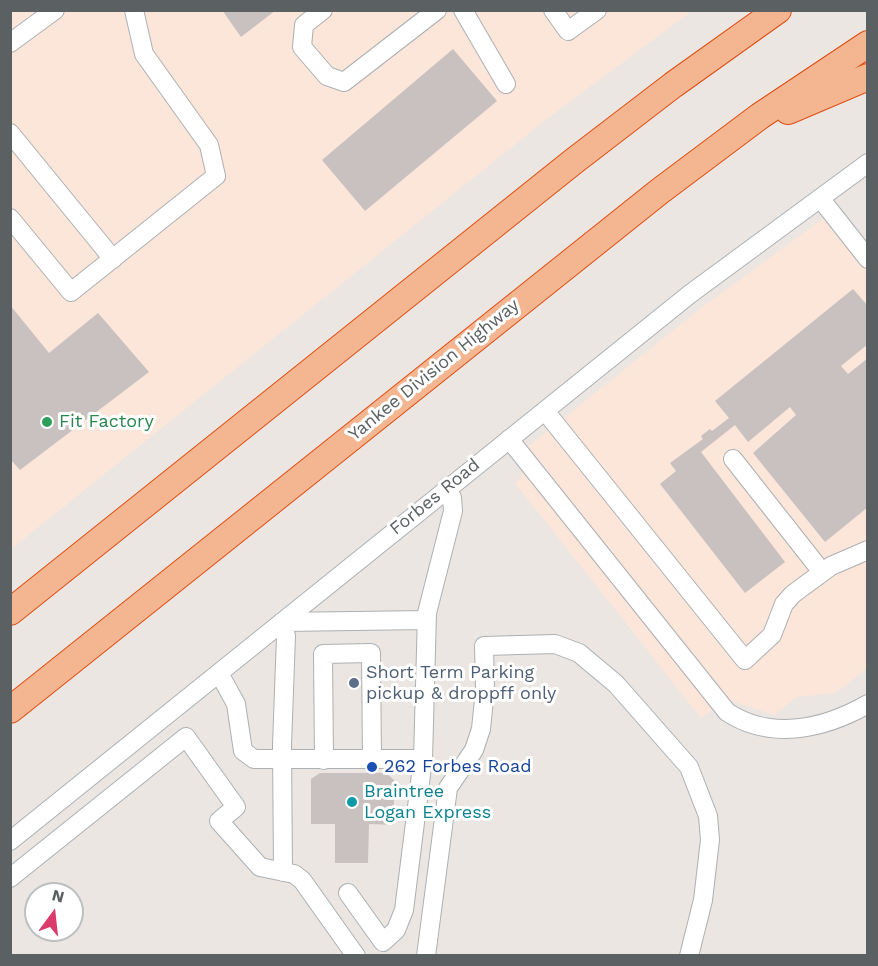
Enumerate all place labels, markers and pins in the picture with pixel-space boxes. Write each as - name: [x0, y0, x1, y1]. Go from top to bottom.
- place label: Fit Factory: [59, 411, 154, 433]
- marker: Fit Factory: [40, 415, 54, 429]
- place label: Short Term Parking pickup & droppff only: [366, 662, 556, 704]
- marker: Short Term Parking pickup & droppff only: [347, 676, 361, 690]
- place label: 262 Forbes Road: [384, 756, 531, 778]
- marker: 262 Forbes Road: [365, 760, 379, 774]
- place label: Braintree Logan Express: [364, 781, 491, 824]
- marker: Braintree Logan Express: [345, 795, 359, 809]

